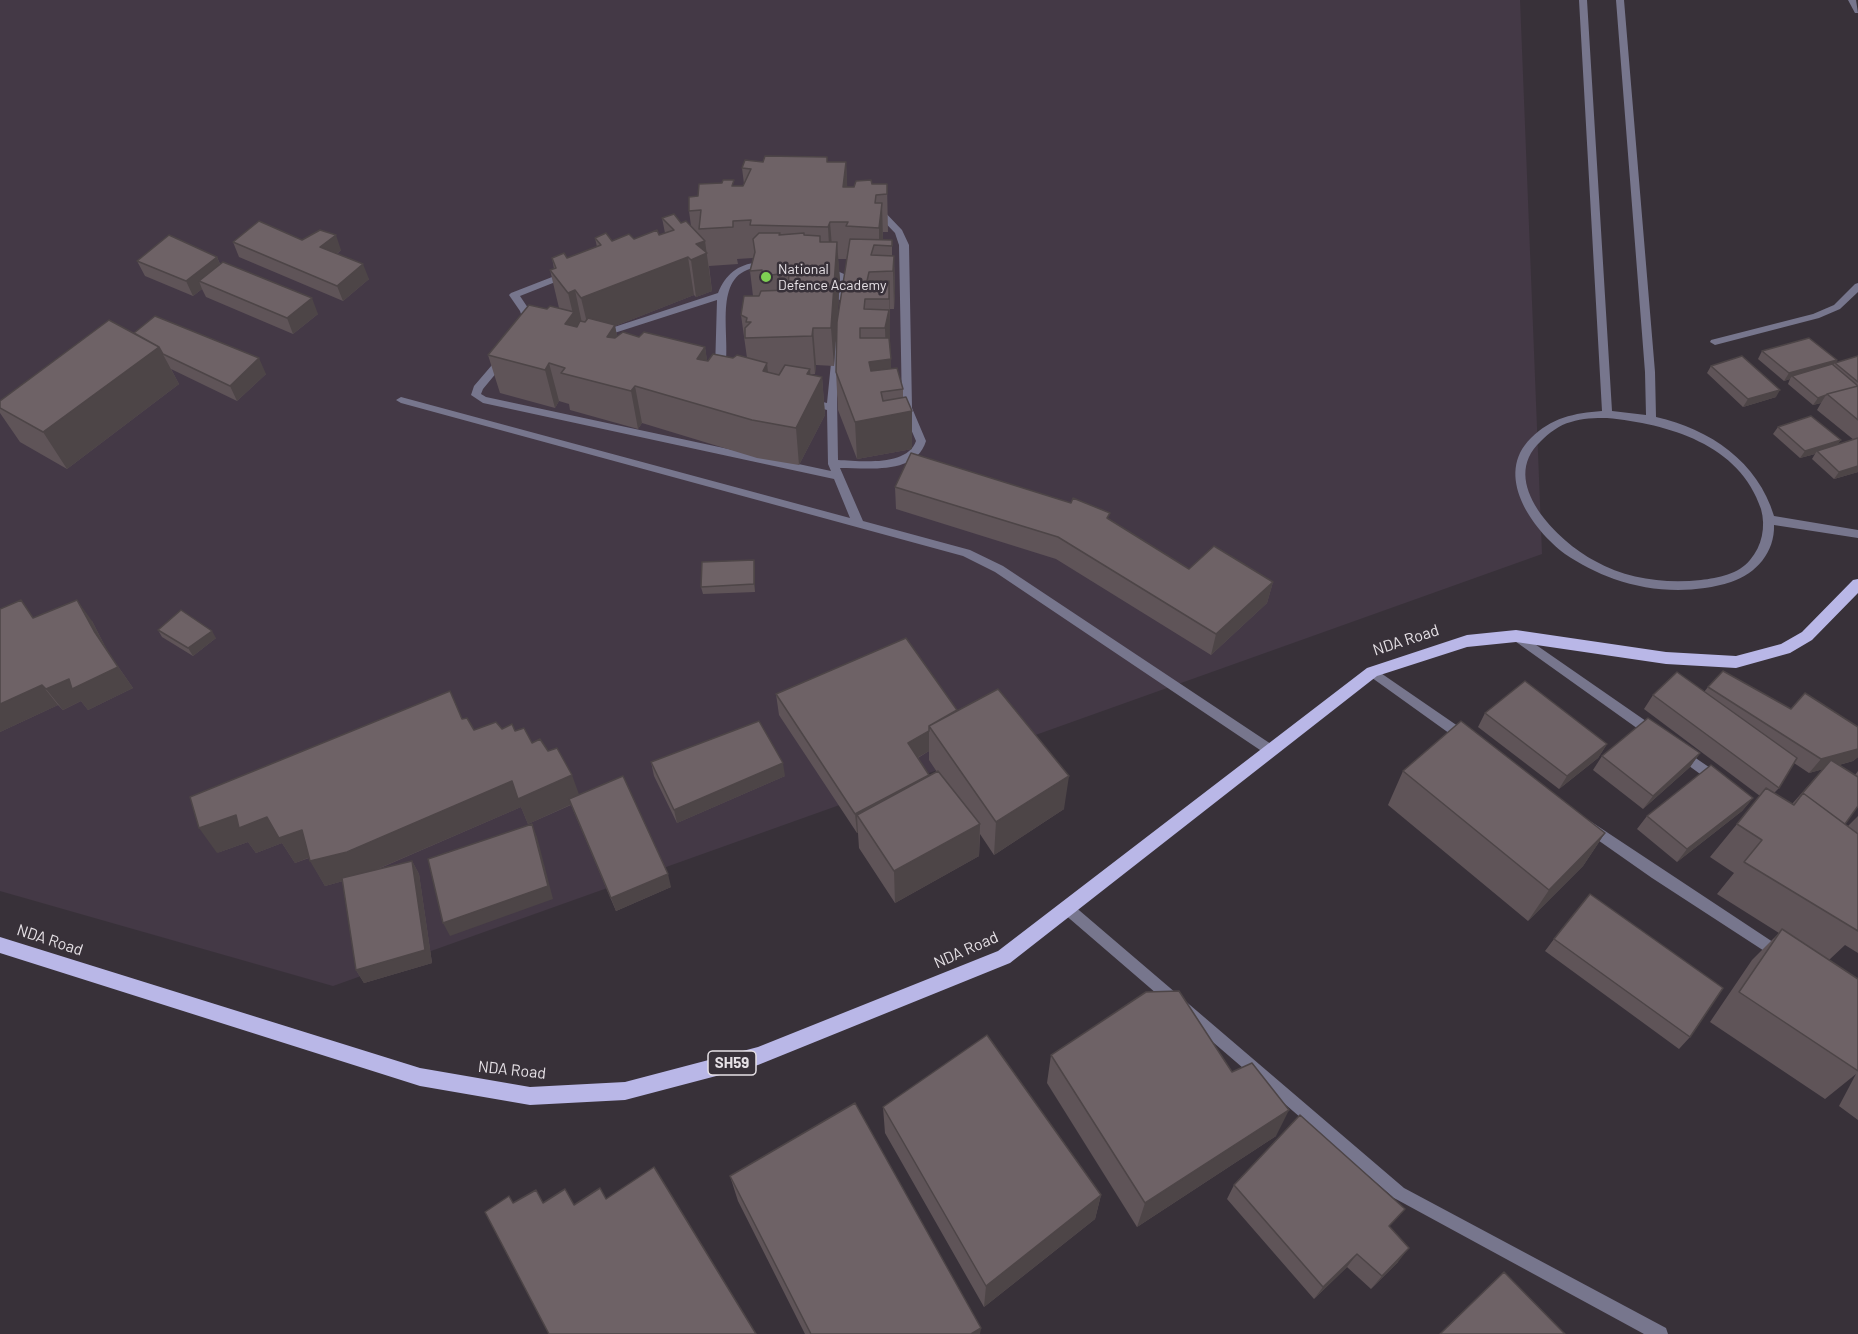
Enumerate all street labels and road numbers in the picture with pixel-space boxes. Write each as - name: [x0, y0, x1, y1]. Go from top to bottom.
- street label: NDA Road: [1371, 620, 1441, 660]
- street label: NDA Road: [15, 920, 85, 960]
- street label: NDA Road: [931, 927, 1001, 973]
- road number: SH59: [708, 1051, 756, 1075]
- street label: NDA Road: [477, 1057, 547, 1083]

